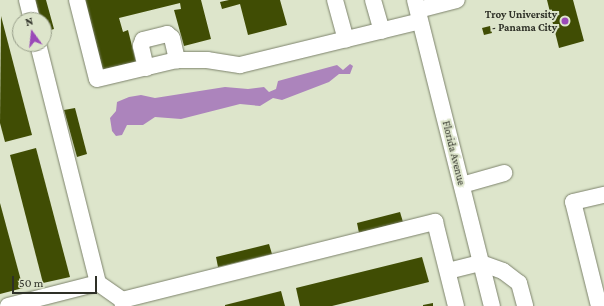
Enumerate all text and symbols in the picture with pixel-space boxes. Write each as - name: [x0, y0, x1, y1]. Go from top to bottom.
- place label: Troy University - Panama City: [485, 8, 557, 34]
- north arrow: [12, 12, 52, 52]
- text: N: [24, 15, 34, 28]
- marker: Troy University - Panama City: [560, 16, 570, 26]
- street label: Florida Avenue: [440, 119, 468, 187]
- scale bar: [14, 268, 99, 294]
- text: 50 m: [19, 276, 43, 290]

